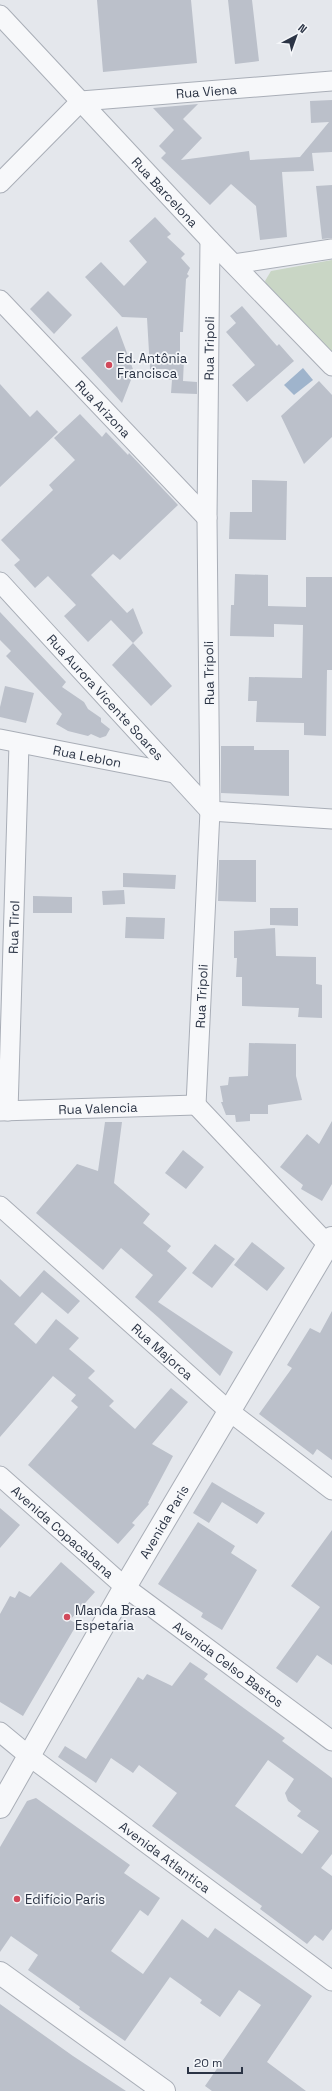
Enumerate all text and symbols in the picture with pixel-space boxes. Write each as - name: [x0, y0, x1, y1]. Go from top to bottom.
- north arrow: [276, 16, 316, 56]
- text: N: [295, 21, 310, 36]
- street label: Rua Viena: [175, 80, 238, 102]
- street label: Rua Barcelona: [128, 153, 202, 231]
- street label: Rua Tripoli: [200, 316, 218, 381]
- place label: Ed. Antônia Francisca: [117, 350, 188, 382]
- marker: Ed. Antônia Francisca: [104, 360, 114, 370]
- street label: Rua Arizona: [72, 376, 135, 442]
- street label: Rua Aurora Vicente Soares: [43, 630, 168, 764]
- street label: Rua Tripoli: [200, 641, 218, 705]
- street label: Rua Leblon: [52, 741, 123, 771]
- street label: Rua Tirol: [4, 900, 23, 954]
- street label: Rua Tripoli: [191, 964, 211, 1029]
- street label: Rua Valencia: [58, 1098, 138, 1118]
- street label: Rua Majorca: [128, 1319, 197, 1384]
- street label: Avenida Copacabana: [8, 1482, 118, 1582]
- street label: Avenida Paris: [135, 1482, 192, 1562]
- place label: Manda Brasa Espetaria: [75, 1602, 156, 1634]
- marker: Manda Brasa Espetaria: [62, 1612, 72, 1622]
- street label: Avenida Celso Bastos: [170, 1617, 287, 1711]
- street label: Avenida Atlantica: [116, 1818, 214, 1897]
- place label: Edifício Paris: [25, 1891, 105, 1908]
- marker: Edifício Paris: [12, 1894, 22, 1904]
- scale bar: [188, 2049, 242, 2075]
- text: 20 m: [194, 2055, 222, 2071]

